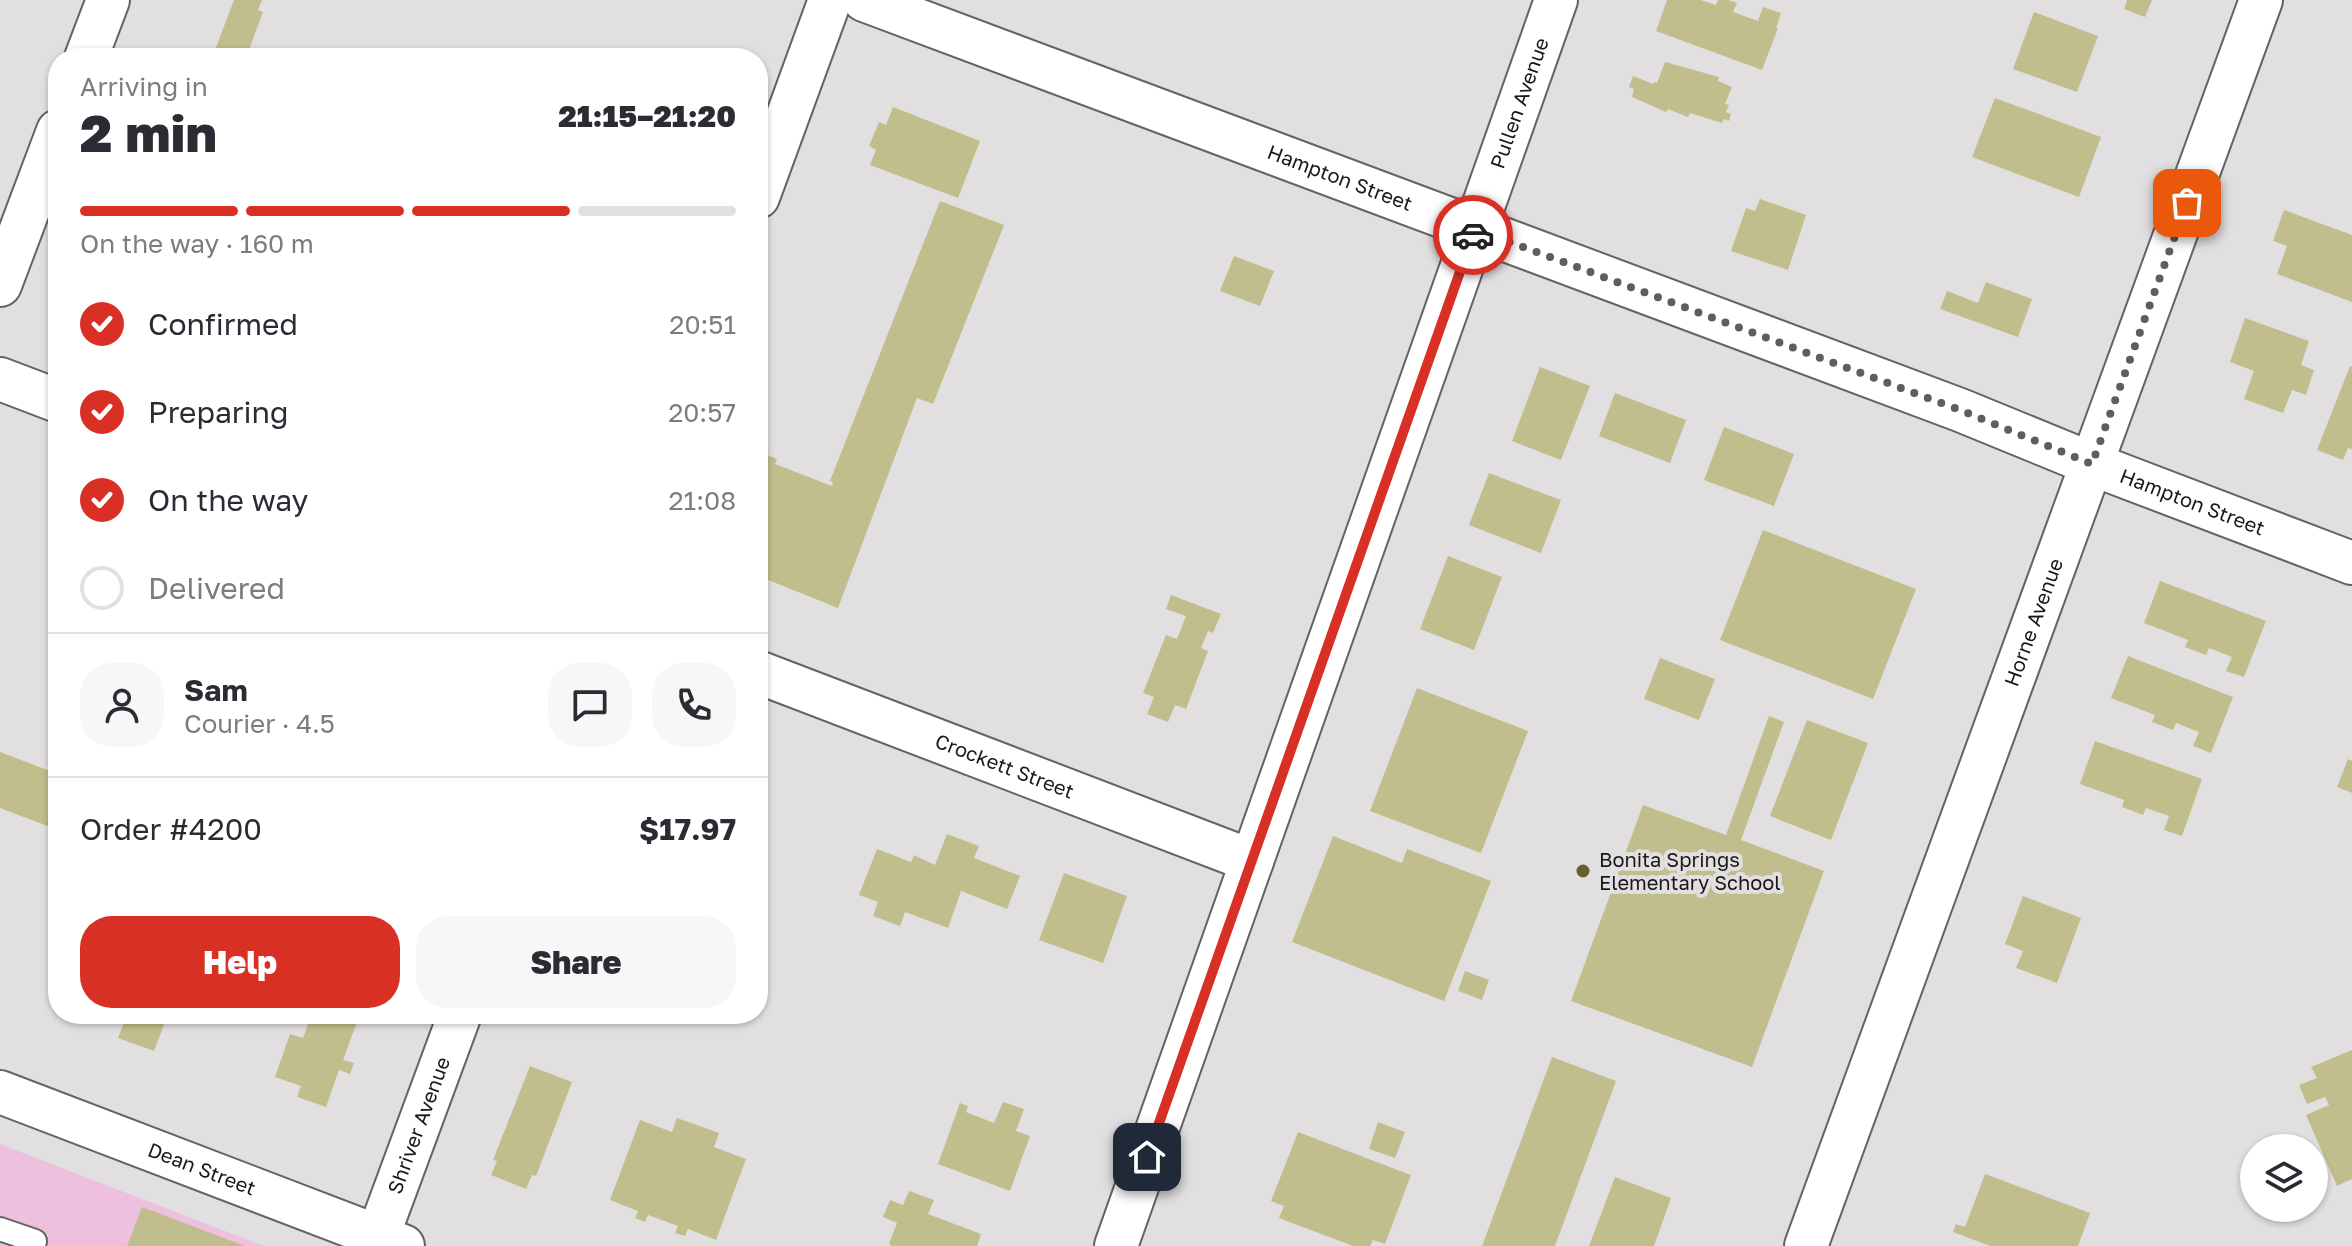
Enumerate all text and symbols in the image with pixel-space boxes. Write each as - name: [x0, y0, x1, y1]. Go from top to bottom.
- street label: Pullen Avenue: [1484, 34, 1553, 172]
- text: Arriving in: [80, 71, 208, 102]
- text: 21:15–21:20: [558, 98, 736, 134]
- text: 2 min: [80, 101, 217, 163]
- street label: Hampton Street: [1264, 139, 1416, 215]
- pin: [2153, 169, 2221, 237]
- icon: bag: [2165, 181, 2209, 225]
- courier: [1433, 195, 1513, 275]
- icon: car: [1451, 213, 1495, 257]
- text: On the way · 160 m: [80, 228, 314, 259]
- icon: check: [80, 302, 124, 346]
- text: Confirmed: [148, 306, 298, 342]
- text: 20:51: [669, 309, 736, 340]
- icon: check: [80, 390, 124, 434]
- text: Preparing: [148, 394, 289, 430]
- text: 20:57: [668, 397, 736, 428]
- street label: Hampton Street: [2117, 463, 2268, 540]
- icon: check: [80, 478, 124, 522]
- text: On the way: [148, 482, 308, 518]
- text: 21:08: [669, 485, 736, 516]
- street label: Horne Avenue: [1998, 555, 2067, 689]
- text: Delivered: [148, 570, 285, 606]
- button: person: [80, 663, 164, 747]
- button: chat: [548, 663, 632, 747]
- button: phone: [652, 663, 736, 747]
- text: Sam: [184, 672, 248, 708]
- text: Courier · 4.5: [184, 708, 335, 739]
- street label: Crockett Street: [932, 728, 1078, 803]
- text: Order #4200: [80, 811, 262, 847]
- text: $17.97: [639, 811, 736, 847]
- place label: Bonita Springs Elementary School: [1599, 847, 1781, 894]
- marker: Bonita Springs Elementary School: [1574, 862, 1592, 880]
- button: Help: [80, 916, 400, 1008]
- button: Share: [416, 916, 736, 1008]
- street label: Shriver Avenue: [382, 1053, 454, 1197]
- pin: [1113, 1123, 1181, 1191]
- map controls: [2240, 1134, 2328, 1222]
- button: layers: [2240, 1134, 2328, 1222]
- icon: home: [1125, 1135, 1169, 1179]
- street label: Dean Street: [145, 1137, 259, 1200]

